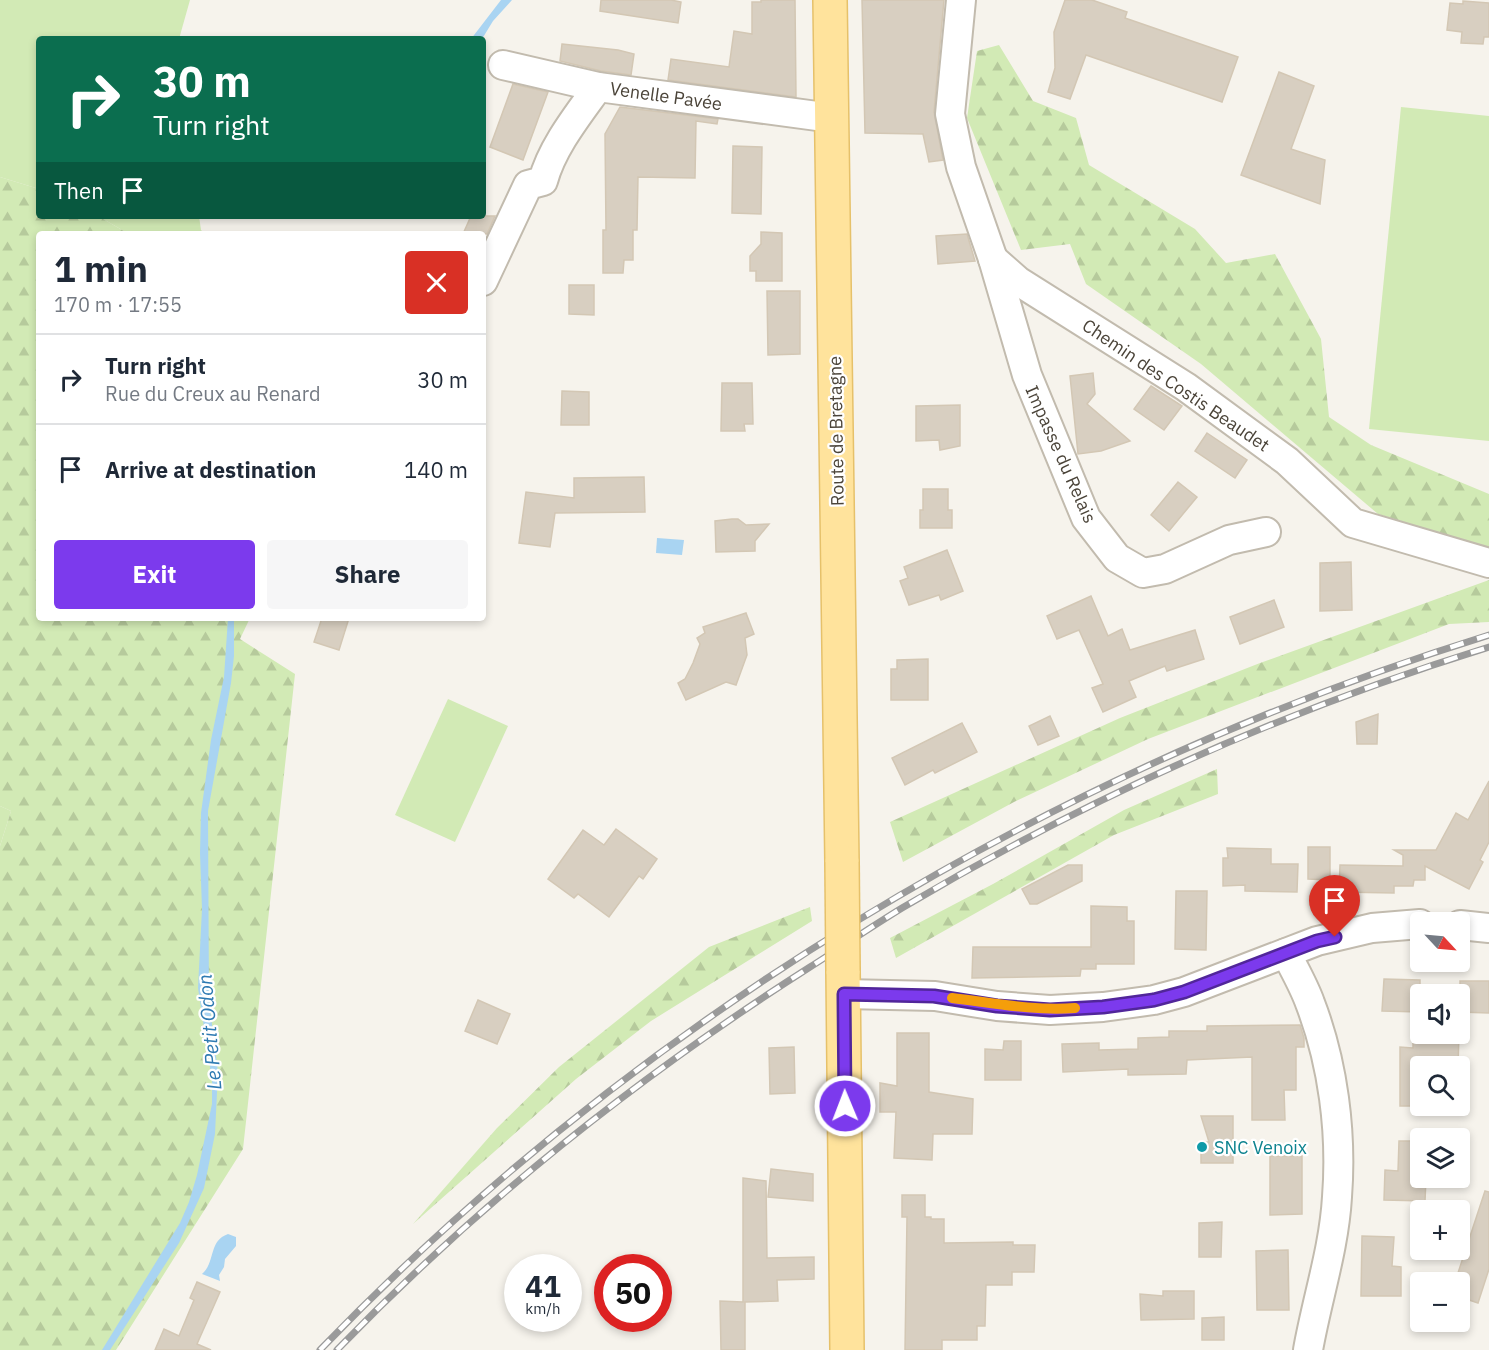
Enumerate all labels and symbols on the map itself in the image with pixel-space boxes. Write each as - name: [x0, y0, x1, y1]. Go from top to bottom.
- street label: Venelle Pavée: [608, 77, 724, 115]
- street label: Chemin des Costis Beaudet: [1078, 314, 1274, 456]
- street label: Route de Bretagne: [823, 356, 849, 506]
- street label: Impasse du Relais: [1020, 382, 1102, 526]
- pin: [1309, 875, 1360, 937]
- north arrow: [1410, 912, 1470, 972]
- water label: Le Petit Odon: [190, 973, 228, 1091]
- position arrow: [813, 1074, 877, 1138]
- place label: SNC Venoix: [1214, 1136, 1307, 1159]
- marker: SNC Venoix: [1195, 1140, 1209, 1154]
- speed limit sign: 50: [594, 1254, 672, 1332]

